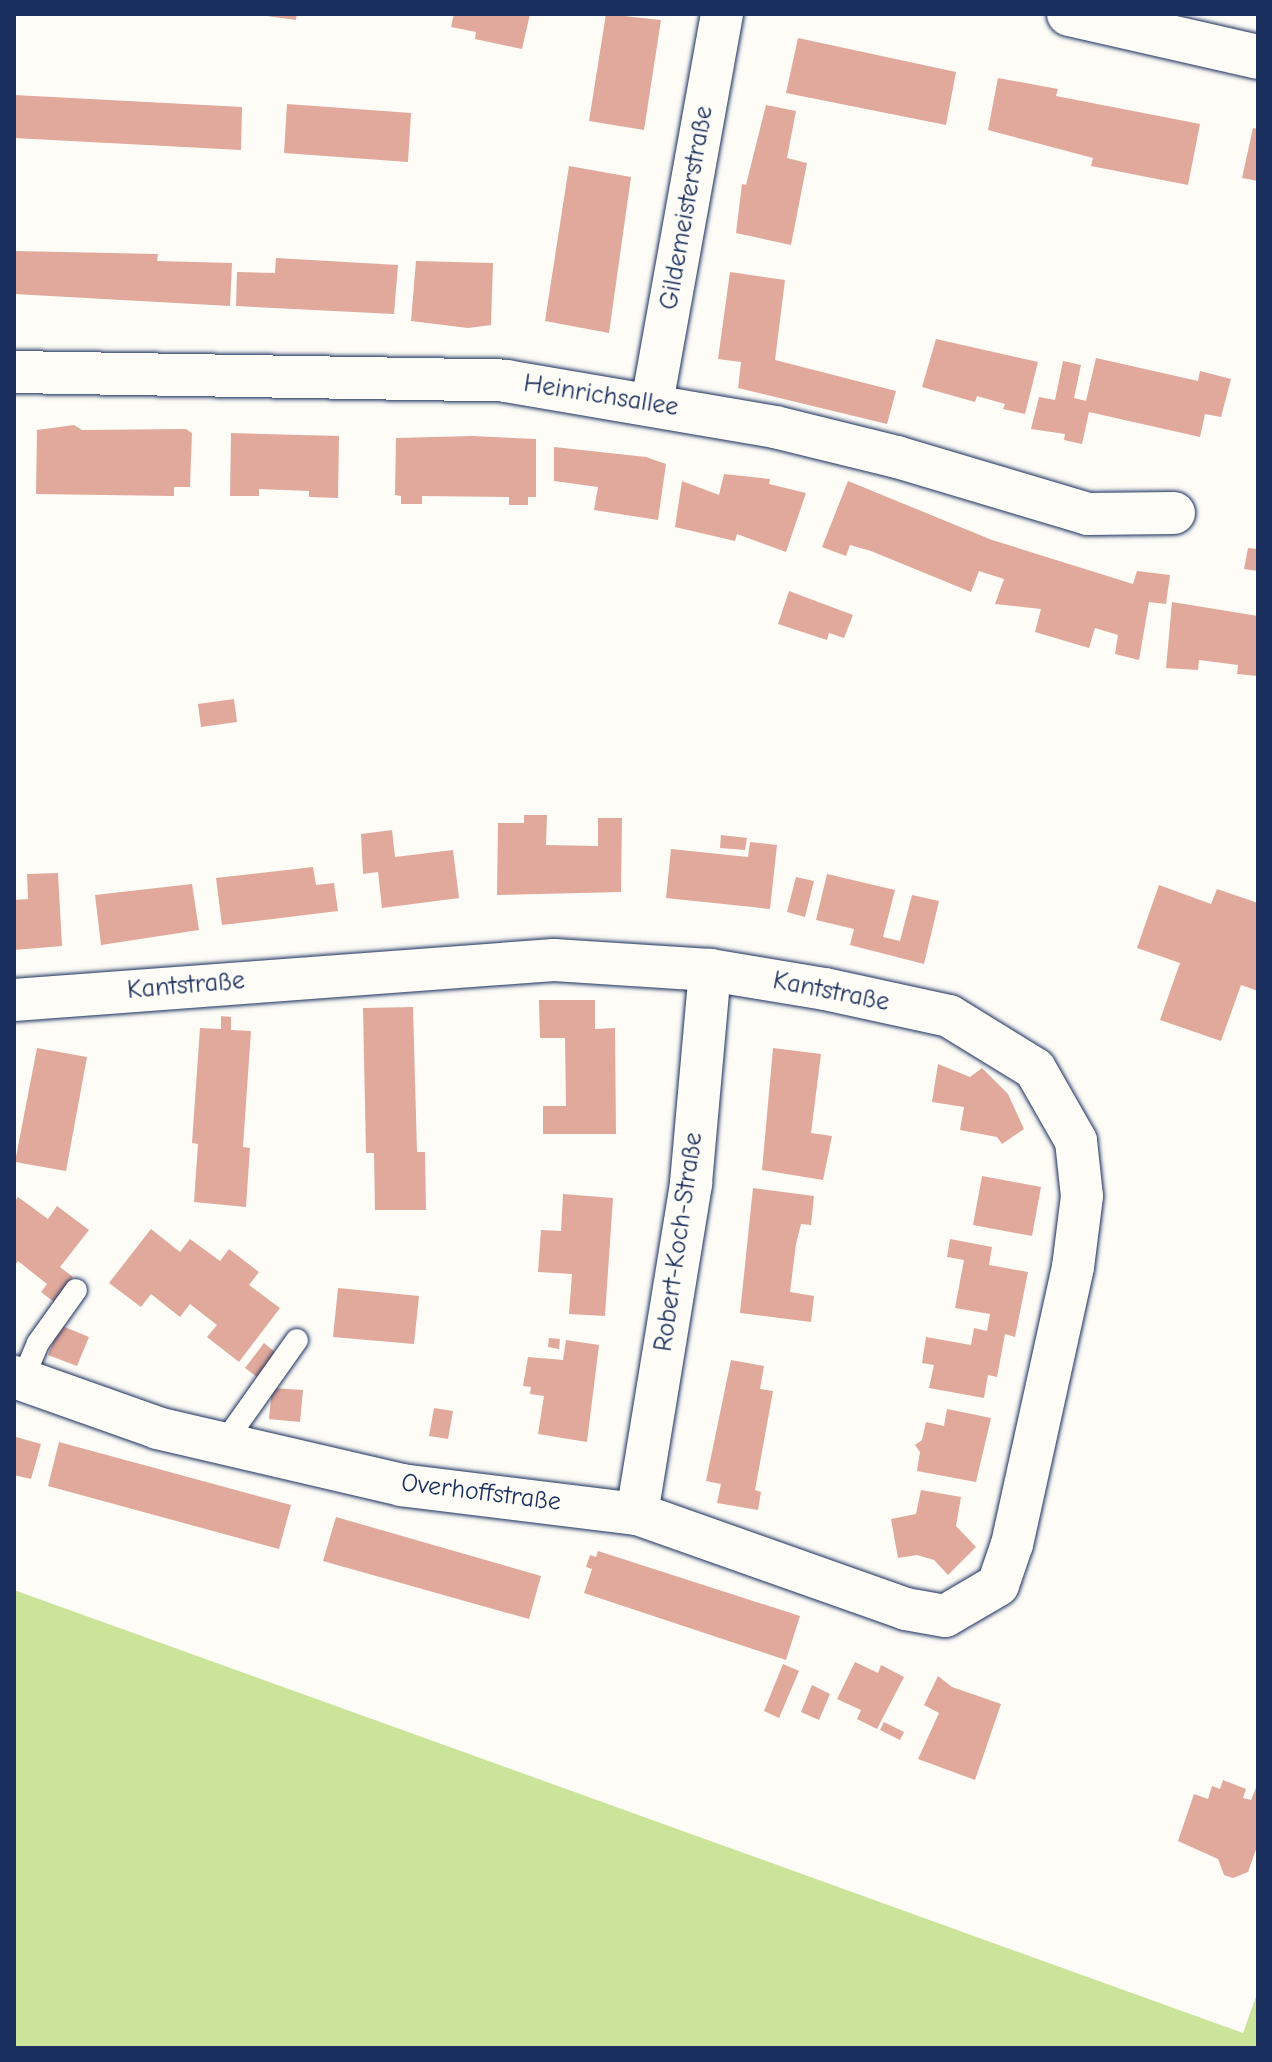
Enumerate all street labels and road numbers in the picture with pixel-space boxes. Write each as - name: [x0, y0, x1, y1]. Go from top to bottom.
- street label: Gildemeisterstraße: [654, 104, 720, 312]
- street label: Heinrichsallee: [521, 368, 681, 424]
- street label: Kantstraße: [126, 965, 246, 1007]
- street label: Kantstraße: [770, 965, 892, 1019]
- street label: Robert-Koch-Straße: [648, 1130, 710, 1354]
- street label: Overhoffstraße: [399, 1468, 563, 1518]

